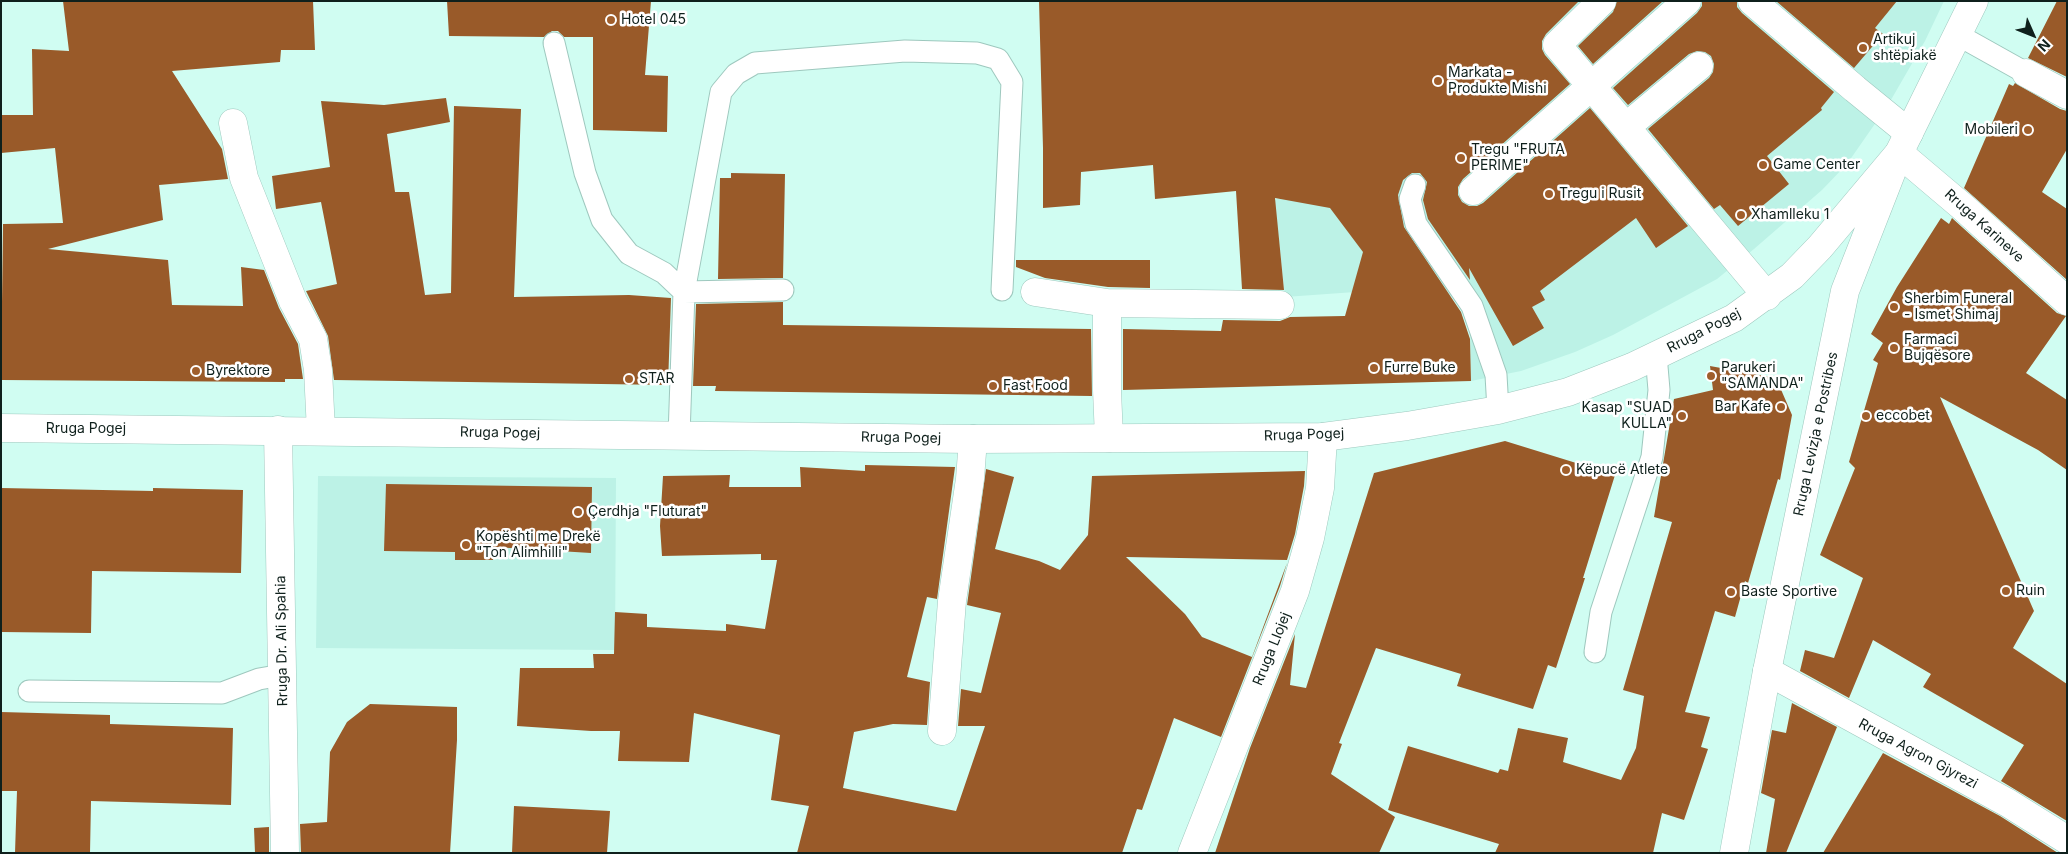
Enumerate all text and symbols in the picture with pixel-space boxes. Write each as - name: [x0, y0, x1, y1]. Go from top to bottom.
- north arrow: [2008, 10, 2058, 60]
- place label: Hotel 045: [621, 12, 686, 28]
- marker: Hotel 045: [605, 14, 617, 26]
- place label: Artikuj shtëpiakë: [1873, 32, 1937, 64]
- text: N: [2034, 36, 2054, 56]
- marker: Artikuj shtëpiakë: [1857, 42, 1869, 54]
- place label: Markata - Produkte Mishi: [1448, 65, 1547, 98]
- marker: Markata - Produkte Mishi: [1432, 75, 1444, 87]
- place label: Mobileri: [1965, 122, 2018, 138]
- marker: Mobileri: [2022, 124, 2034, 136]
- place label: Tregu "FRUTA PERIME": [1471, 142, 1565, 174]
- marker: Tregu "FRUTA PERIME": [1455, 152, 1467, 164]
- place label: Game Center: [1773, 157, 1860, 173]
- marker: Game Center: [1757, 159, 1769, 171]
- place label: Tregu i Rusit: [1559, 186, 1641, 202]
- street label: Rruga Karineve: [1941, 186, 2027, 266]
- marker: Tregu i Rusit: [1543, 188, 1555, 200]
- place label: Xhamlleku 1: [1751, 207, 1829, 223]
- marker: Xhamlleku 1: [1735, 209, 1747, 221]
- place label: Sherbim Funeral - Ismet Shimaj: [1904, 291, 2012, 324]
- marker: Sherbim Funeral - Ismet Shimaj: [1888, 301, 1900, 313]
- street label: Rruga Pogej: [1664, 305, 1744, 357]
- place label: Farmaci Bujqësore: [1904, 332, 1971, 364]
- marker: Farmaci Bujqësore: [1888, 342, 1900, 354]
- street label: Rruga Levizja e Postribes: [1790, 350, 1842, 518]
- place label: Furre Buke: [1384, 360, 1456, 376]
- place label: Parukeri "SAMANDA": [1721, 360, 1804, 392]
- marker: Furre Buke: [1368, 362, 1380, 374]
- place label: Byrektore: [206, 363, 270, 379]
- marker: Byrektore: [190, 365, 202, 377]
- marker: Parukeri "SAMANDA": [1705, 370, 1717, 382]
- place label: STAR: [639, 371, 674, 387]
- marker: STAR: [623, 373, 635, 385]
- place label: Fast Food: [1003, 378, 1068, 394]
- marker: Fast Food: [987, 380, 999, 392]
- place label: Bar Kafe: [1715, 399, 1771, 415]
- place label: Kasap "SUAD KULLA": [1582, 400, 1672, 432]
- marker: Bar Kafe: [1775, 401, 1787, 413]
- place label: eccobet: [1876, 408, 1930, 424]
- marker: Kasap "SUAD KULLA": [1676, 410, 1688, 422]
- marker: eccobet: [1860, 410, 1872, 422]
- street label: Rruga Pogej: [46, 421, 126, 437]
- street label: Rruga Pogej: [460, 424, 540, 442]
- street label: Rruga Pogej: [1264, 425, 1344, 445]
- street label: Rruga Pogej: [861, 429, 941, 447]
- place label: Këpucë Atlete: [1576, 462, 1668, 478]
- marker: Këpucë Atlete: [1560, 464, 1572, 476]
- place label: Çerdhja "Fluturat": [588, 504, 707, 520]
- marker: Çerdhja "Fluturat": [572, 506, 584, 518]
- place label: Kopështi me Drekë "Ton Alimhilli": [476, 529, 601, 562]
- marker: Kopështi me Drekë "Ton Alimhilli": [460, 539, 472, 551]
- street label: Rruga Dr. Ali Spahia: [272, 575, 292, 707]
- place label: Ruin: [2016, 583, 2045, 599]
- place label: Baste Sportive: [1741, 584, 1837, 600]
- marker: Ruin: [2000, 585, 2012, 597]
- marker: Baste Sportive: [1725, 586, 1737, 598]
- street label: Rruga Llojej: [1250, 610, 1294, 688]
- street label: Rruga Agron Gjyrezi: [1855, 715, 1981, 793]

